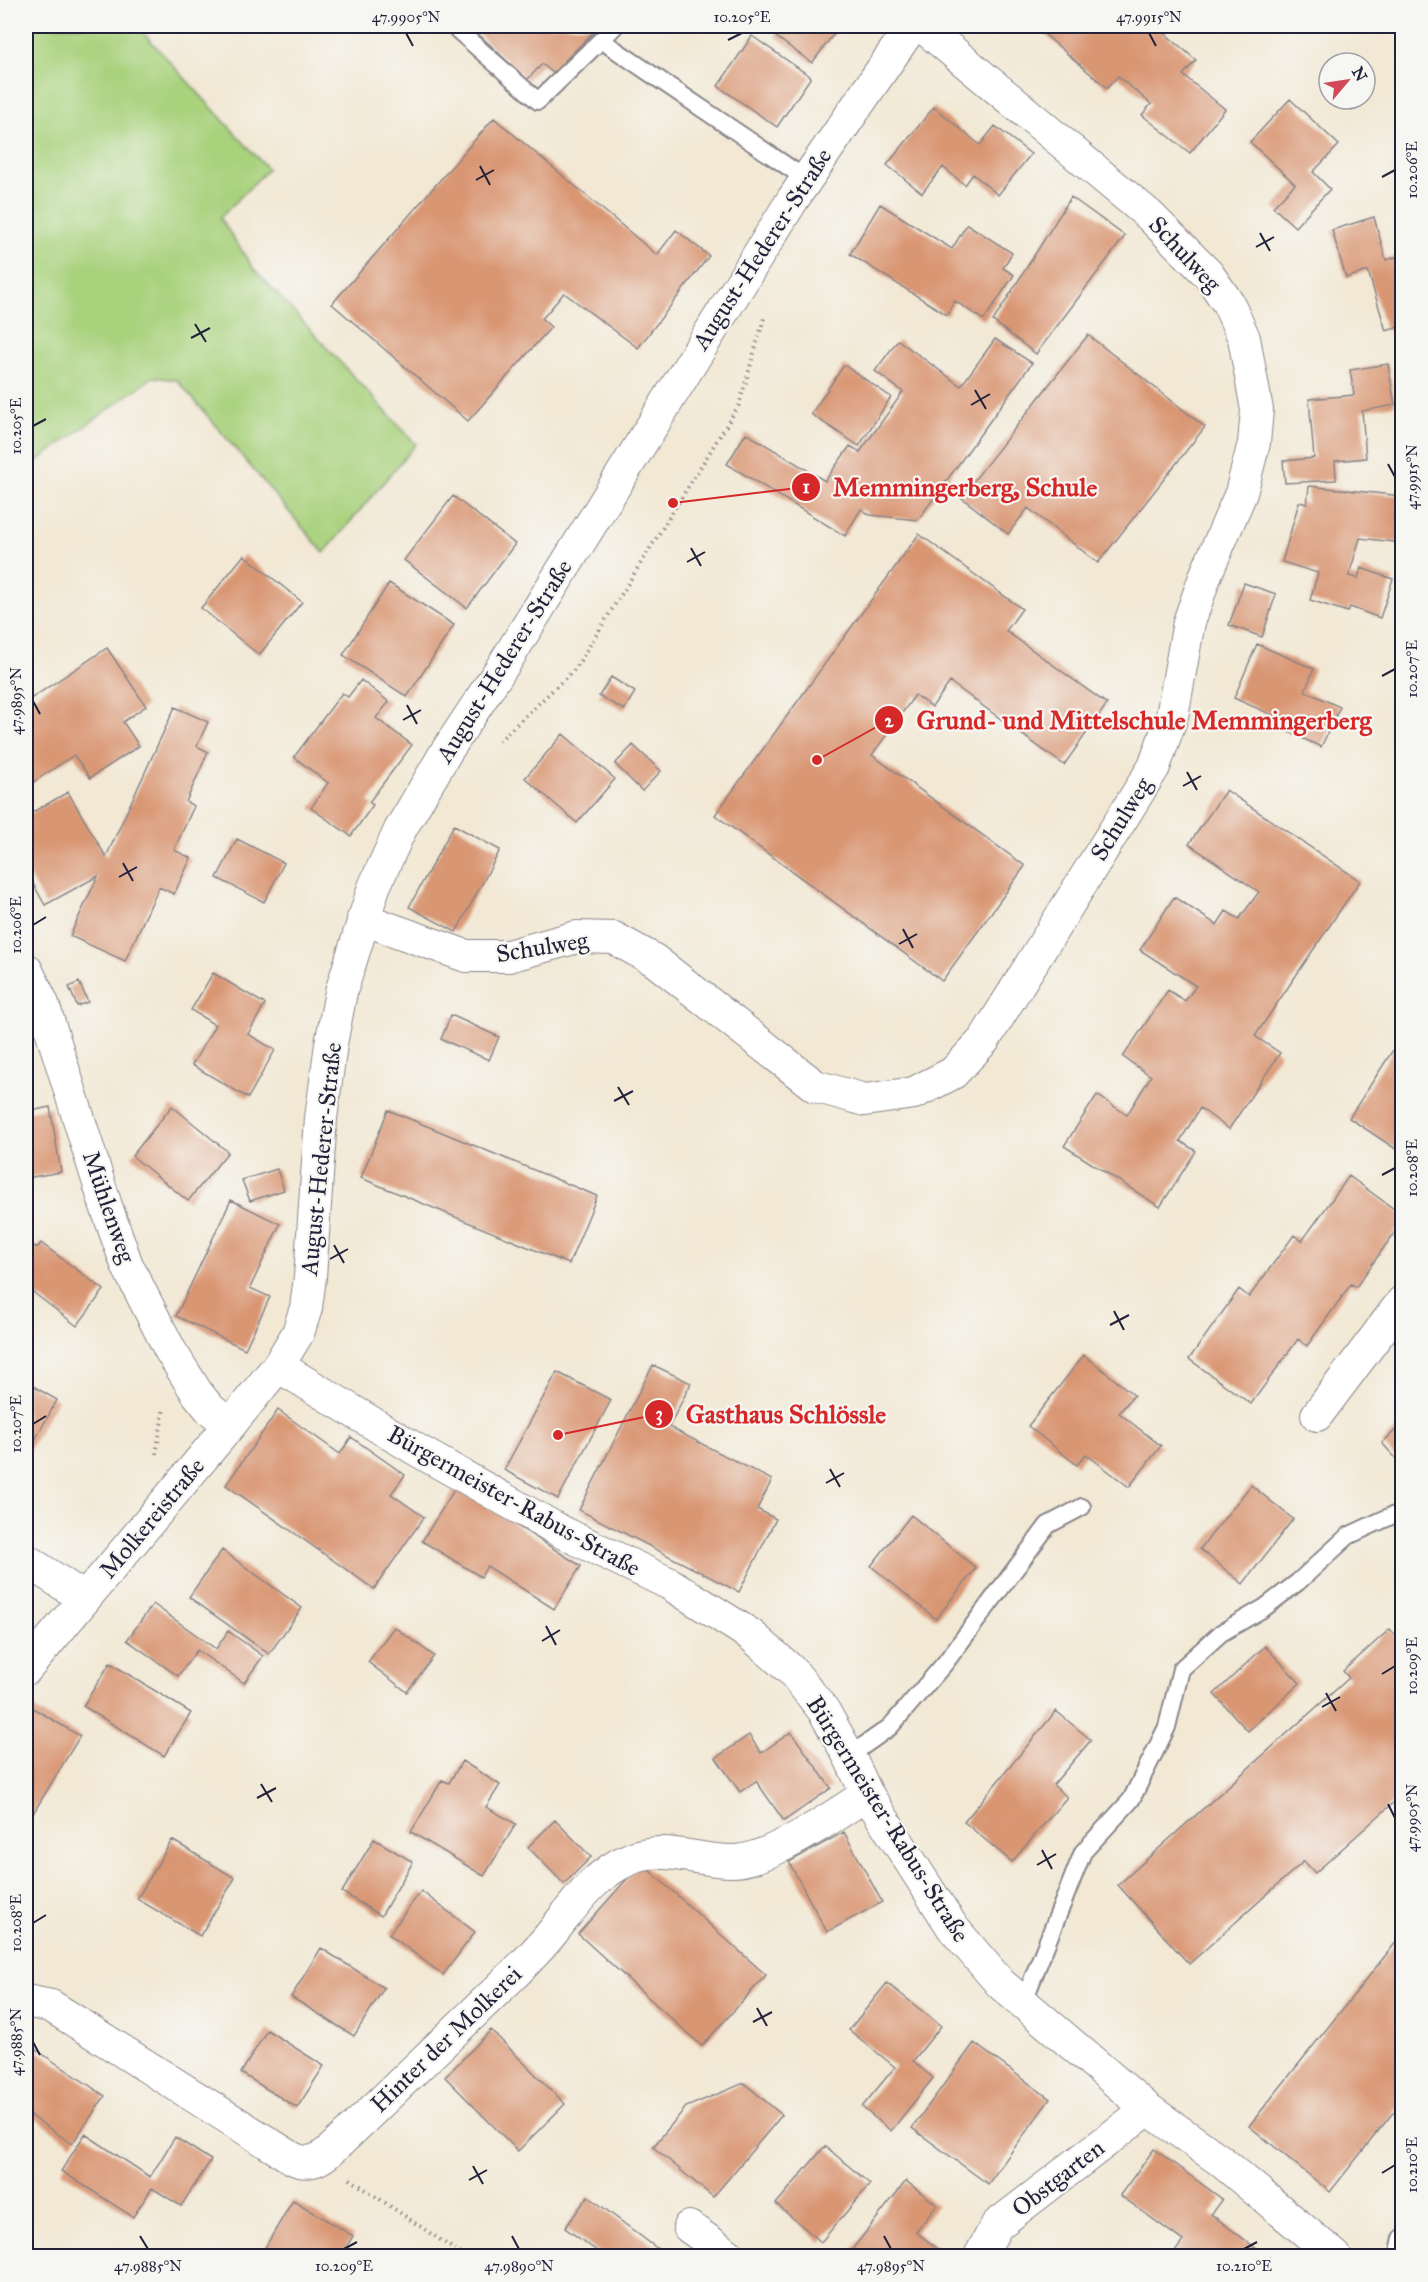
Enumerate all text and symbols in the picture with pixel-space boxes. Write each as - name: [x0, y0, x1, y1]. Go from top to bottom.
- text: 47.9905°N: [372, 8, 441, 26]
- text: 10.205°E: [714, 8, 771, 26]
- text: 47.9915°N: [1116, 8, 1182, 26]
- north arrow: [1317, 51, 1377, 111]
- text: N: [1348, 63, 1371, 85]
- text: 10.206°E: [1403, 141, 1421, 199]
- street label: August-Hederer-Straße: [685, 143, 838, 356]
- street label: Schulweg: [1142, 210, 1228, 299]
- text: 10.205°E: [7, 397, 25, 454]
- text: 47.9915°N: [1403, 444, 1421, 510]
- callout: Memmingerberg, Schule: [791, 465, 1109, 509]
- text: Memmingerberg, Schule: [833, 471, 1097, 504]
- text: 1: [802, 476, 810, 498]
- street label: August-Hederer-Straße: [429, 554, 579, 769]
- text: 10.207°E: [1403, 640, 1421, 698]
- text: 47.9895°N: [7, 667, 25, 735]
- callout: Grund- und Mittelschule Memmingerberg: [874, 698, 1383, 742]
- text: Grund- und Mittelschule Memmingerberg: [916, 704, 1372, 737]
- text: 2: [885, 710, 895, 732]
- street label: Schulweg: [1084, 771, 1159, 866]
- text: 10.206°E: [7, 896, 25, 954]
- street label: Schulweg: [494, 925, 591, 969]
- street label: August-Hederer-Straße: [294, 1041, 348, 1278]
- text: 10.208°E: [1403, 1139, 1421, 1197]
- street label: Mühlenweg: [76, 1147, 142, 1268]
- callout: Gasthaus Schlössle: [644, 1392, 898, 1436]
- text: 10.207°E: [7, 1395, 25, 1453]
- text: Gasthaus Schlössle: [686, 1398, 886, 1430]
- text: 3: [655, 1403, 663, 1426]
- street label: Bürgermeister-Rabus-Straße: [382, 1419, 646, 1583]
- street label: Molkereistraße: [93, 1452, 211, 1584]
- text: 10.209°E: [1403, 1637, 1421, 1695]
- street label: Bürgermeister-Rabus-Straße: [800, 1690, 976, 1948]
- text: 47.9905°N: [1403, 1783, 1421, 1852]
- text: 10.208°E: [7, 1894, 25, 1952]
- street label: Hinter der Molkerei: [364, 1959, 528, 2119]
- text: 47.9885°N: [7, 2008, 25, 2076]
- street label: Obstgarten: [1006, 2133, 1110, 2223]
- text: 10.210°E: [1403, 2137, 1421, 2193]
- text: 47.9885°N: [114, 2257, 182, 2275]
- text: 10.209°E: [315, 2257, 373, 2275]
- text: 47.9890°N: [484, 2257, 554, 2275]
- text: 47.9895°N: [857, 2257, 925, 2275]
- text: 10.210°E: [1216, 2257, 1272, 2275]

